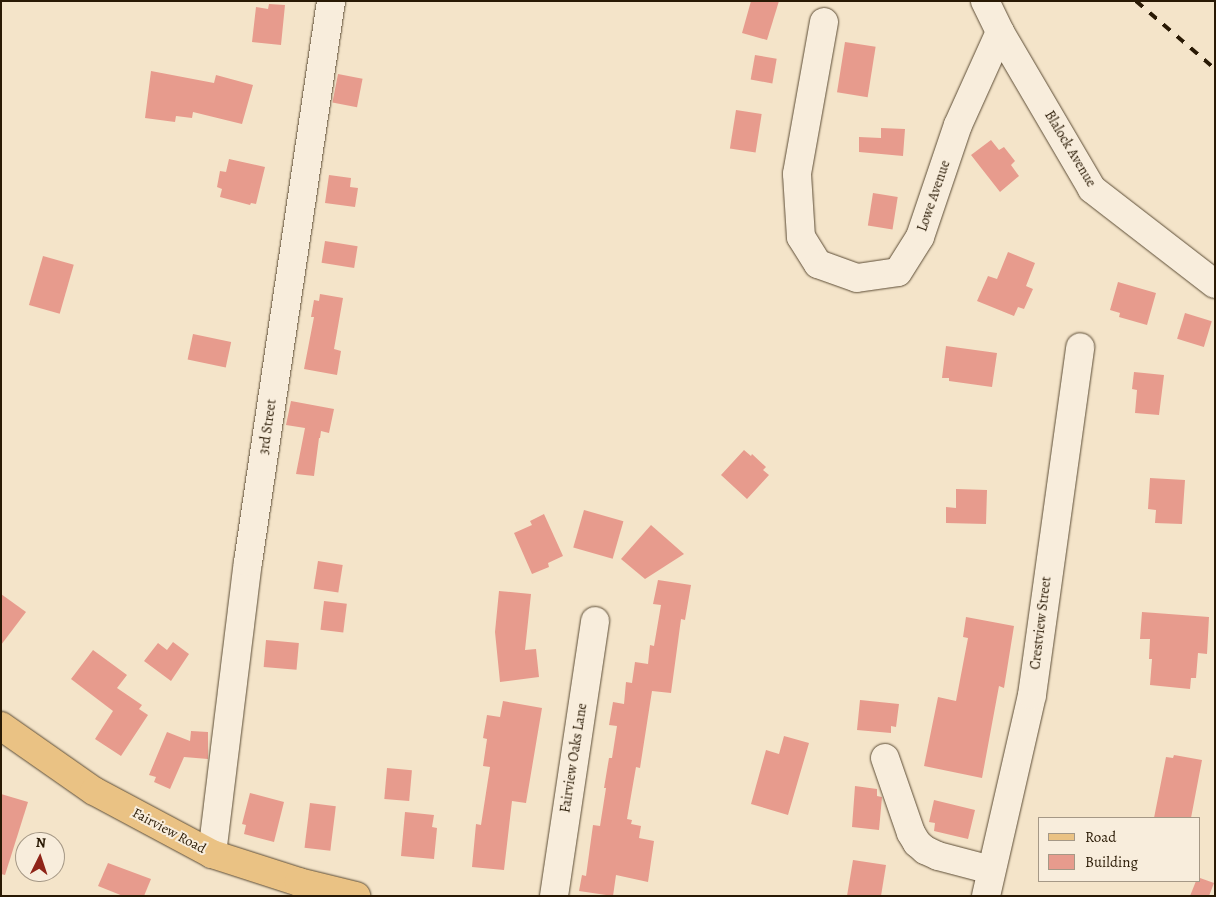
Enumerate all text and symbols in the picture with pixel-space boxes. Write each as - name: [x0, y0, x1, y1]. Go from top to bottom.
- street label: Blalock Avenue: [1041, 108, 1099, 190]
- street label: Lowe Avenue: [914, 158, 954, 234]
- street label: 3rd Street: [256, 398, 280, 456]
- street label: Crestview Street: [1027, 575, 1055, 671]
- street label: Fairview Oaks Lane: [557, 702, 591, 814]
- street label: Fairview Road: [129, 805, 209, 857]
- legend: [1038, 817, 1201, 882]
- text: Road: [1085, 827, 1116, 847]
- north arrow: [15, 832, 65, 882]
- text: N: [35, 833, 47, 852]
- text: Building: [1085, 852, 1138, 872]

